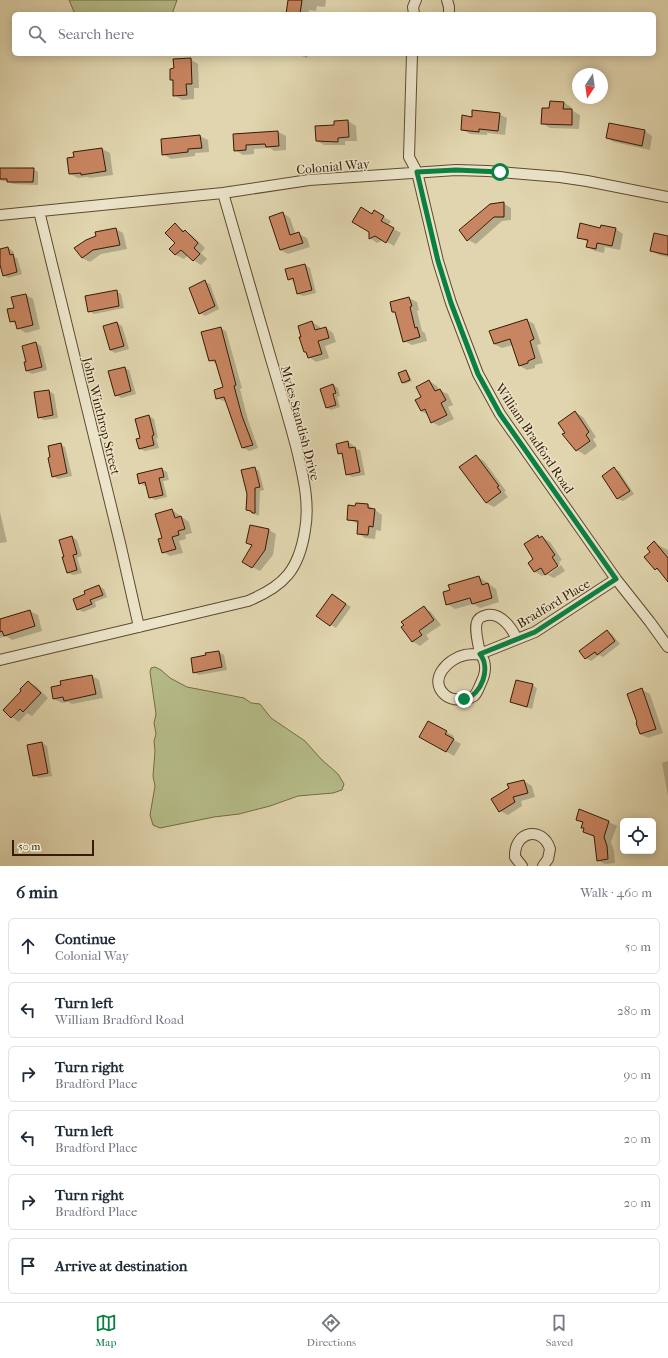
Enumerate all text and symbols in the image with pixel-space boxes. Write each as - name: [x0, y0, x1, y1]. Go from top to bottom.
- search box: [12, 12, 656, 56]
- icon: search: [26, 23, 48, 45]
- text: Search here: [58, 25, 134, 43]
- north arrow: [572, 68, 608, 104]
- street label: Colonial Way: [296, 156, 371, 177]
- route start: [491, 163, 509, 181]
- street label: John Winthrop Street: [79, 355, 123, 477]
- street label: Myles Standish Drive: [278, 364, 323, 483]
- street label: William Bradford Road: [492, 380, 577, 497]
- street label: Bradford Place: [514, 575, 593, 631]
- route end: [455, 690, 473, 708]
- map controls: [620, 818, 656, 854]
- button: locate: [620, 818, 656, 854]
- scale bar: [12, 838, 94, 857]
- text: 50 m: [18, 840, 40, 853]
- text: 6 min: [16, 882, 58, 902]
- text: Walk · 460 m: [580, 885, 652, 900]
- text: Continue: [55, 930, 115, 948]
- icon: ahead: [17, 935, 39, 957]
- text: 50 m: [625, 939, 651, 954]
- text: Colonial Way: [55, 948, 129, 963]
- text: Turn left: [55, 994, 113, 1012]
- icon: left: [17, 999, 39, 1021]
- text: 280 m: [617, 1003, 651, 1018]
- text: William Bradford Road: [55, 1012, 184, 1027]
- text: Turn right: [55, 1058, 124, 1076]
- icon: right: [17, 1063, 39, 1085]
- text: 90 m: [623, 1067, 651, 1082]
- text: Bradford Place: [55, 1076, 137, 1091]
- text: Turn left: [55, 1122, 113, 1140]
- icon: left: [17, 1127, 39, 1149]
- text: 20 m: [624, 1131, 651, 1146]
- text: Bradford Place: [55, 1140, 137, 1155]
- text: Turn right: [55, 1186, 124, 1204]
- icon: right: [17, 1191, 39, 1213]
- text: 20 m: [624, 1195, 651, 1210]
- text: Bradford Place: [55, 1204, 137, 1219]
- icon: arrive: [17, 1255, 39, 1277]
- text: Arrive at destination: [55, 1257, 187, 1275]
- tab: Map: [95, 1312, 117, 1349]
- tab: Directions: [307, 1312, 356, 1349]
- tab: Saved: [546, 1312, 573, 1349]

